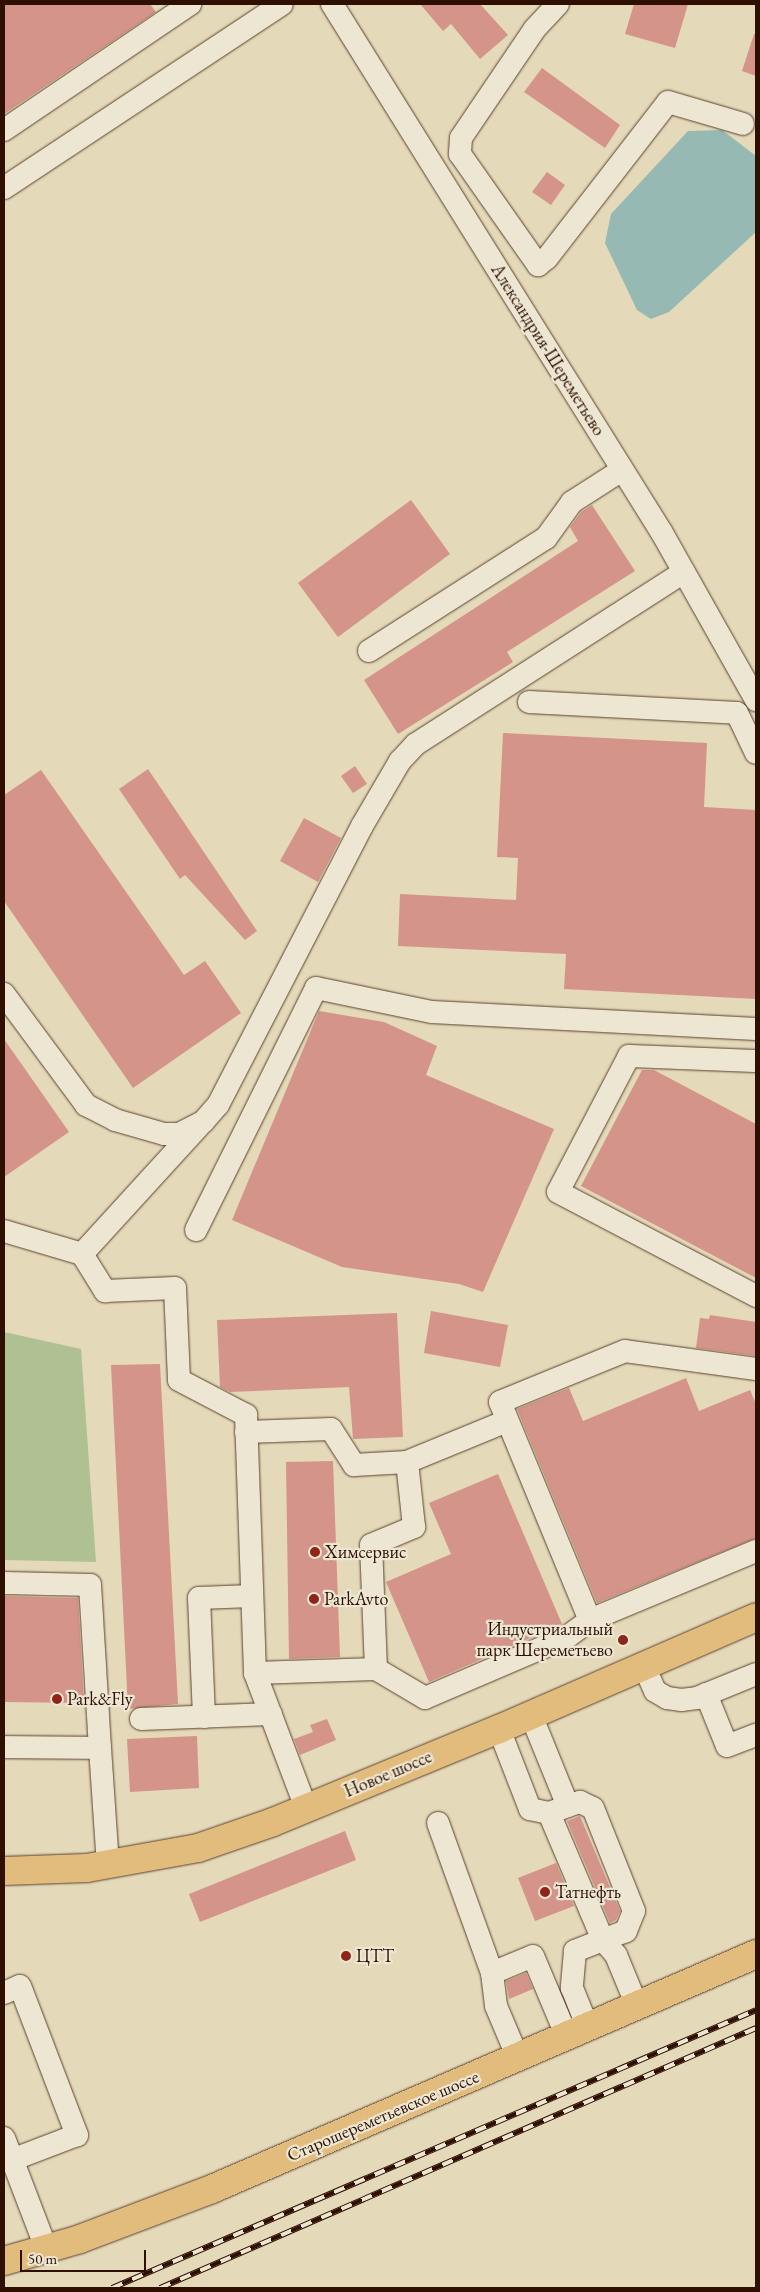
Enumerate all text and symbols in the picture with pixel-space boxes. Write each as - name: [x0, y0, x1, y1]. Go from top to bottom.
- street label: Александрия-Шереметьево: [486, 260, 610, 440]
- place label: Химсервис: [325, 1541, 406, 1563]
- marker: Химсервис: [309, 1546, 321, 1558]
- place label: ParkAvto: [324, 1588, 388, 1610]
- marker: ParkAvto: [308, 1593, 320, 1605]
- place label: Индустриальный парк Шереметьево: [477, 1619, 613, 1662]
- marker: Индустриальный парк Шереметьево: [617, 1634, 629, 1646]
- place label: Park&Fly: [67, 1688, 133, 1710]
- marker: Park&Fly: [51, 1693, 63, 1705]
- street label: Новое шоссе: [341, 1746, 435, 1802]
- place label: Татнефть: [555, 1881, 621, 1903]
- marker: Татнефть: [539, 1886, 551, 1898]
- place label: ЦТТ: [356, 1945, 394, 1967]
- marker: ЦТТ: [340, 1950, 352, 1962]
- street label: Старошереметьевское шоссе: [284, 2066, 482, 2166]
- scale bar: [22, 2240, 149, 2272]
- text: 50 m: [28, 2249, 57, 2268]

